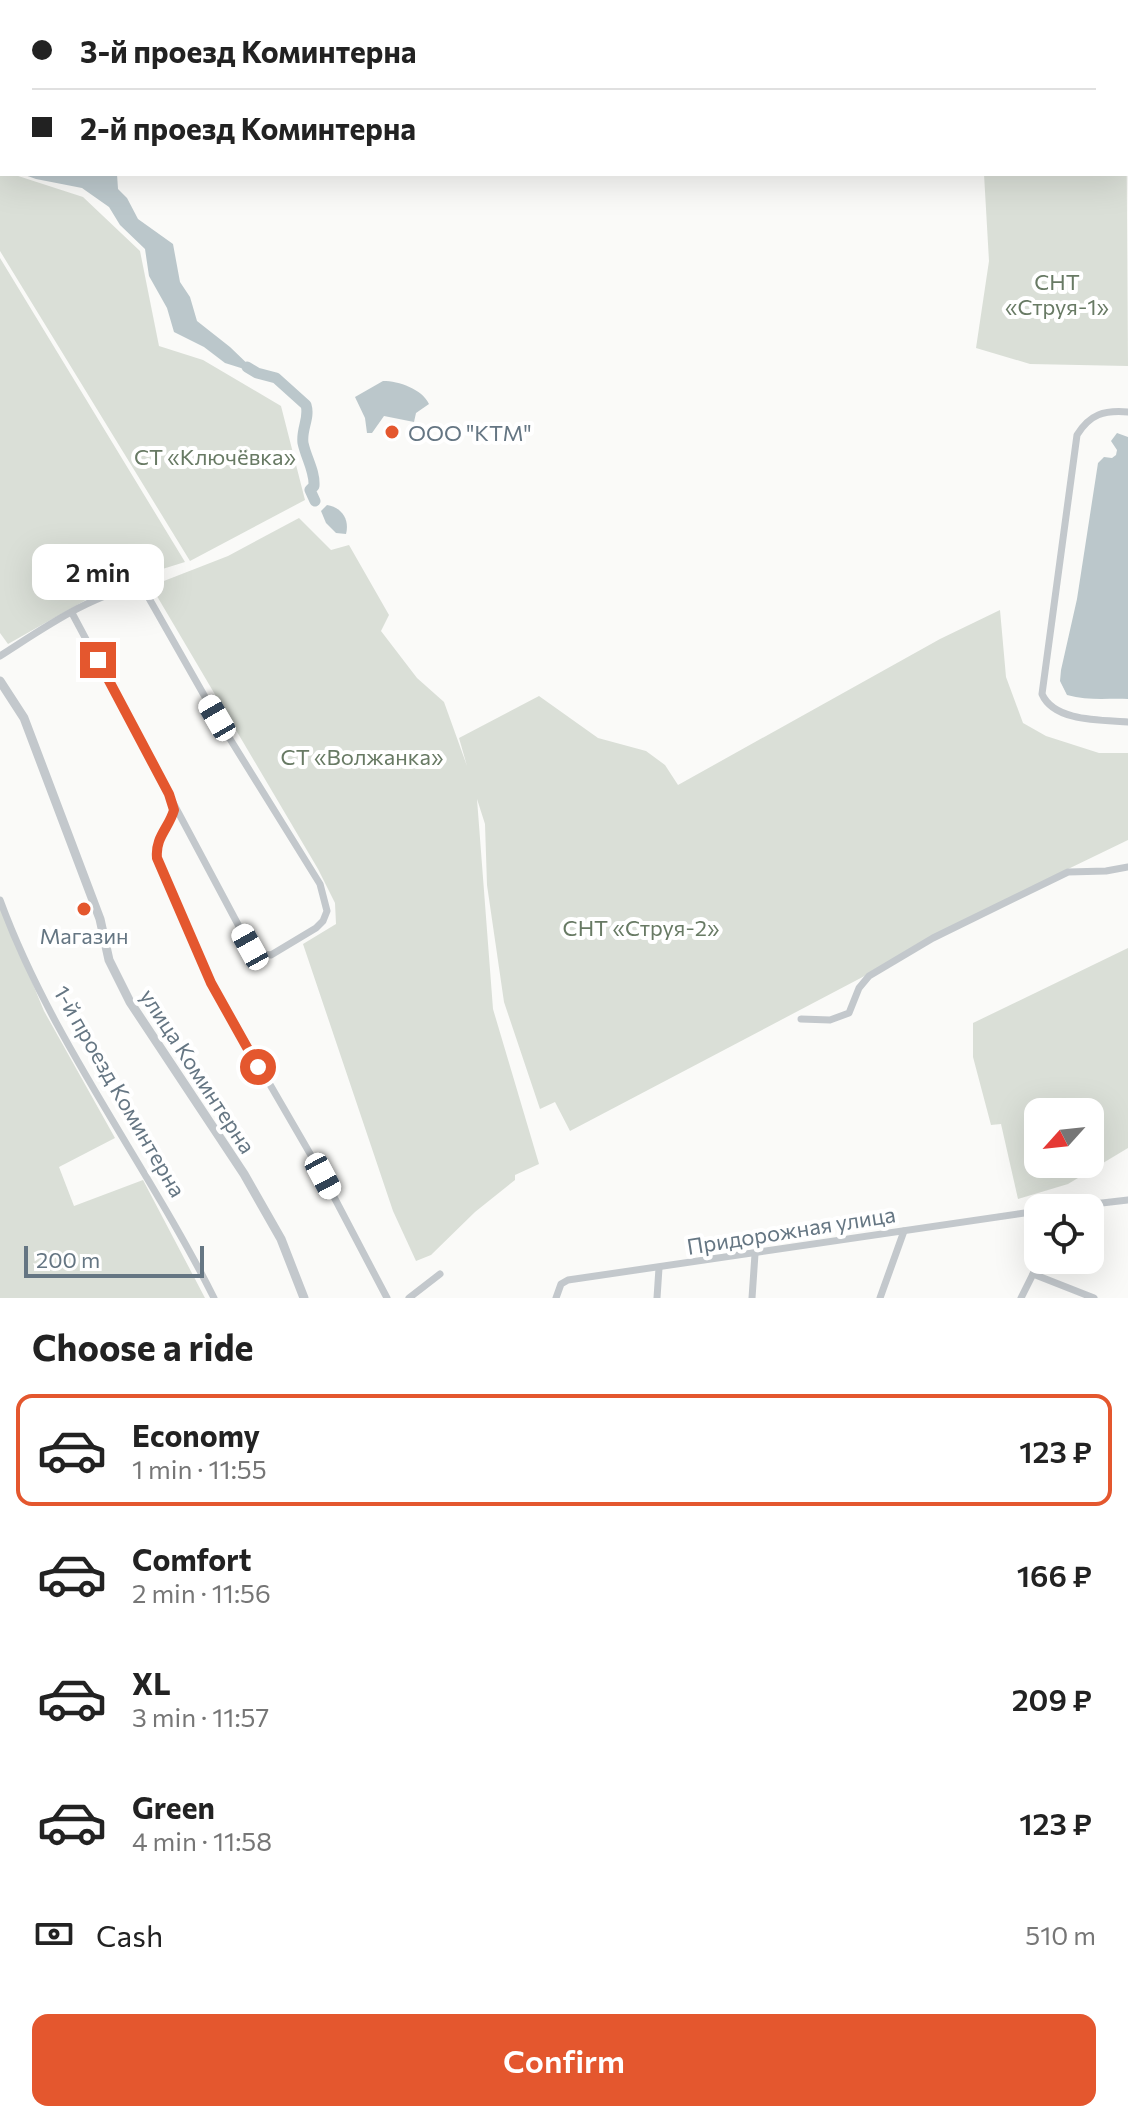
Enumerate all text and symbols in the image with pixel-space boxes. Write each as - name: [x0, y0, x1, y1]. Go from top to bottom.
- text: 3-й проезд Коминтерна: [80, 32, 416, 69]
- text: 2-й проезд Коминтерна: [80, 109, 416, 146]
- park label: СНТ «Струя-1»: [1005, 268, 1109, 320]
- place label: ООО "КТМ": [408, 419, 532, 446]
- marker: ООО "КТМ": [383, 423, 401, 441]
- park label: СТ «Ключёвка»: [134, 443, 296, 470]
- callout: 2 min: [32, 544, 164, 600]
- text: 2 min: [66, 556, 130, 587]
- route end: [80, 642, 116, 678]
- car: [195, 691, 239, 745]
- park label: СТ «Волжанка»: [281, 743, 443, 770]
- marker: Магазин: [75, 900, 93, 918]
- park label: СНТ «Струя-2»: [563, 914, 719, 941]
- car: [228, 920, 272, 974]
- place label: Магазин: [39, 922, 129, 949]
- street label: 1-й проезд Коминтерна: [48, 980, 192, 1202]
- street label: улица Коминтерна: [135, 984, 261, 1158]
- route start: [240, 1049, 276, 1085]
- north arrow: [1024, 1098, 1104, 1178]
- map controls: [1024, 1098, 1104, 1274]
- car: [301, 1149, 345, 1203]
- button: locate: [1024, 1194, 1104, 1274]
- street label: Придорожная улица: [685, 1200, 897, 1260]
- scale bar: [24, 1242, 204, 1278]
- text: 200 m: [36, 1246, 100, 1273]
- text: Choose a ride: [32, 1324, 253, 1368]
- icon: car: [36, 1414, 108, 1486]
- text: Economy: [132, 1416, 260, 1453]
- text: 123 ₽: [1019, 1432, 1092, 1469]
- text: 1 min · 11:55: [132, 1453, 267, 1484]
- icon: car: [36, 1538, 108, 1610]
- text: Comfort: [132, 1540, 251, 1577]
- text: 166 ₽: [1017, 1556, 1092, 1593]
- text: 2 min · 11:56: [132, 1577, 271, 1608]
- icon: car: [36, 1662, 108, 1734]
- text: XL: [132, 1664, 171, 1701]
- text: 209 ₽: [1012, 1680, 1092, 1717]
- text: 3 min · 11:57: [132, 1701, 269, 1732]
- icon: car: [36, 1786, 108, 1858]
- text: Green: [132, 1788, 215, 1825]
- text: 123 ₽: [1019, 1804, 1092, 1841]
- text: 4 min · 11:58: [132, 1825, 272, 1856]
- icon: cash: [32, 1912, 76, 1956]
- text: Cash: [96, 1916, 163, 1953]
- text: 510 m: [1025, 1919, 1096, 1950]
- button: Confirm: [32, 2014, 1096, 2106]

